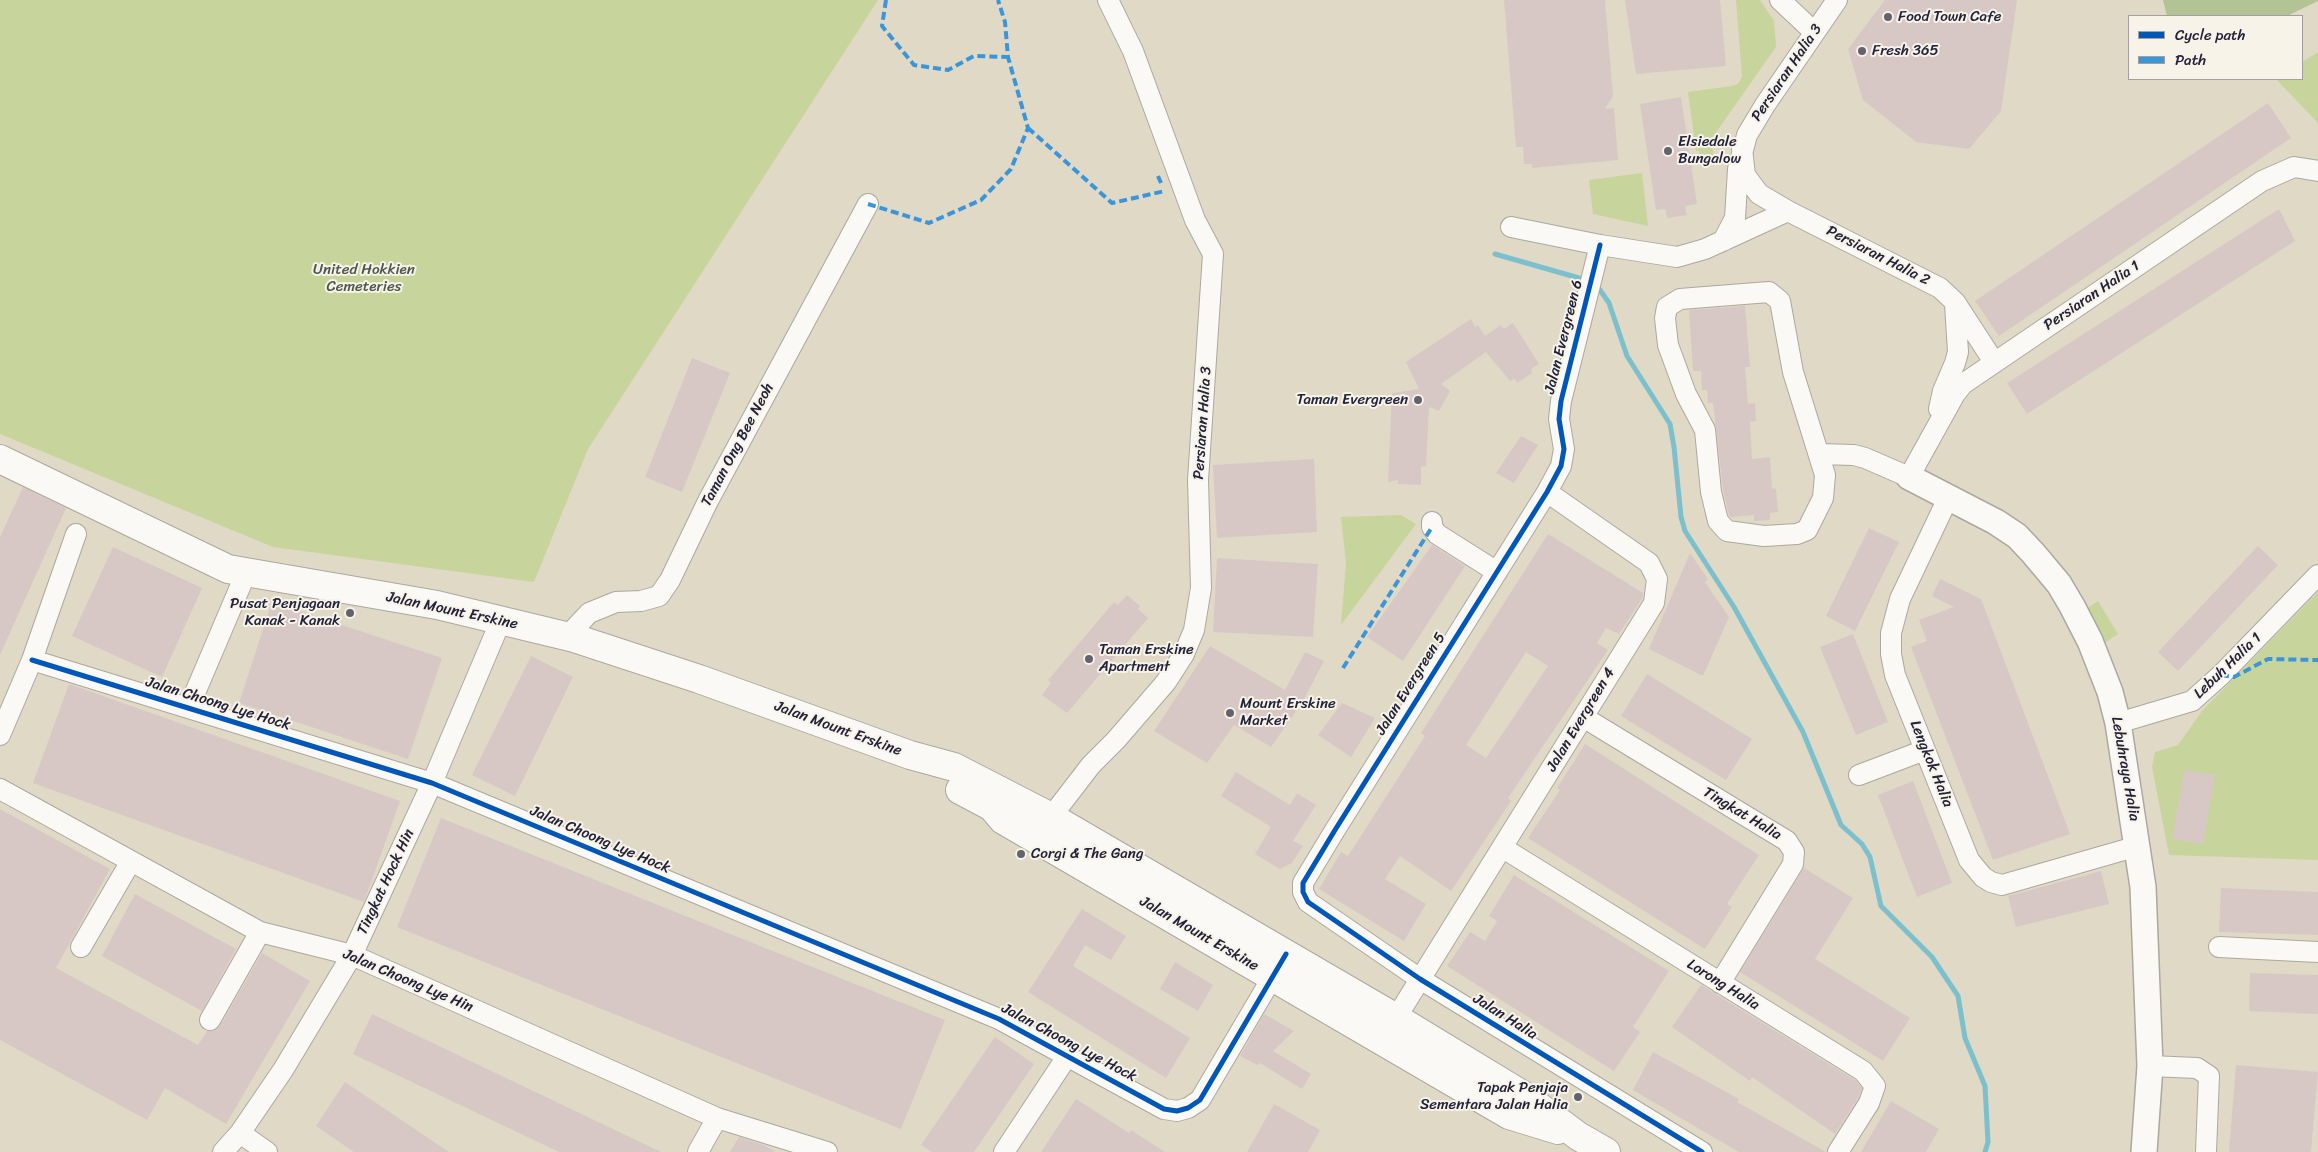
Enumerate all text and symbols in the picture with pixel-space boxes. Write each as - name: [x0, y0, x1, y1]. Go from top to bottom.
- place label: Food Town Cafe: [1898, 8, 2001, 26]
- marker: Food Town Cafe: [1882, 11, 1894, 23]
- legend: [2128, 15, 2303, 80]
- street label: Persiaran Halia 3: [1748, 21, 1826, 125]
- text: Cycle path: [2175, 22, 2245, 48]
- place label: Fresh 365: [1872, 42, 1939, 60]
- marker: Fresh 365: [1856, 45, 1868, 57]
- text: Path: [2175, 47, 2206, 73]
- place label: Elsiedale Bungalow: [1678, 133, 1741, 168]
- marker: Elsiedale Bungalow: [1662, 145, 1674, 157]
- street label: Persiaran Halia 2: [1823, 222, 1933, 290]
- street label: Persiaran Halia 1: [2041, 257, 2143, 335]
- park label: United Hokkien Cemeteries: [313, 261, 415, 296]
- street label: Jalan Evergreen 6: [1541, 278, 1587, 396]
- street label: Persiaran Halia 3: [1190, 366, 1216, 480]
- street label: Taman Ong Bee Neoh: [698, 380, 778, 510]
- place label: Taman Evergreen: [1297, 391, 1408, 409]
- marker: Taman Evergreen: [1412, 394, 1424, 406]
- street label: Jalan Mount Erskine: [385, 588, 519, 634]
- place label: Pusat Penjagaan Kanak - Kanak: [230, 595, 340, 630]
- marker: Pusat Penjagaan Kanak - Kanak: [344, 607, 356, 619]
- street label: Jalan Evergreen 5: [1372, 629, 1450, 739]
- street label: Lebuh Halia 1: [2190, 629, 2266, 703]
- place label: Taman Erskine Apartment: [1099, 641, 1194, 676]
- marker: Taman Erskine Apartment: [1083, 653, 1095, 665]
- street label: Jalan Evergreen 4: [1543, 665, 1619, 775]
- street label: Jalan Choong Lye Hock: [143, 673, 293, 735]
- place label: Mount Erskine Market: [1240, 695, 1336, 730]
- street label: Jalan Mount Erskine: [772, 698, 904, 760]
- marker: Mount Erskine Market: [1224, 707, 1236, 719]
- street label: Lebuhraya Halia: [2107, 715, 2143, 823]
- street label: Lengkok Halia: [1905, 718, 1957, 810]
- street label: Tingkat Halia: [1700, 784, 1784, 844]
- street label: Jalan Choong Lye Hock: [527, 802, 673, 878]
- street label: Tingkat Hock Hin: [354, 826, 418, 938]
- place label: Corgi & The Gang: [1031, 845, 1143, 863]
- marker: Corgi & The Gang: [1015, 848, 1027, 860]
- street label: Jalan Mount Erskine: [1136, 893, 1262, 975]
- street label: Jalan Choong Lye Hin: [340, 945, 476, 1017]
- street label: Lorong Halia: [1683, 956, 1763, 1014]
- street label: Jalan Halia: [1470, 990, 1540, 1044]
- street label: Jalan Choong Lye Hock: [998, 1000, 1140, 1086]
- place label: Tapak Penjaja Sementara Jalan Halia: [1420, 1079, 1568, 1114]
- marker: Tapak Penjaja Sementara Jalan Halia: [1572, 1091, 1584, 1103]

